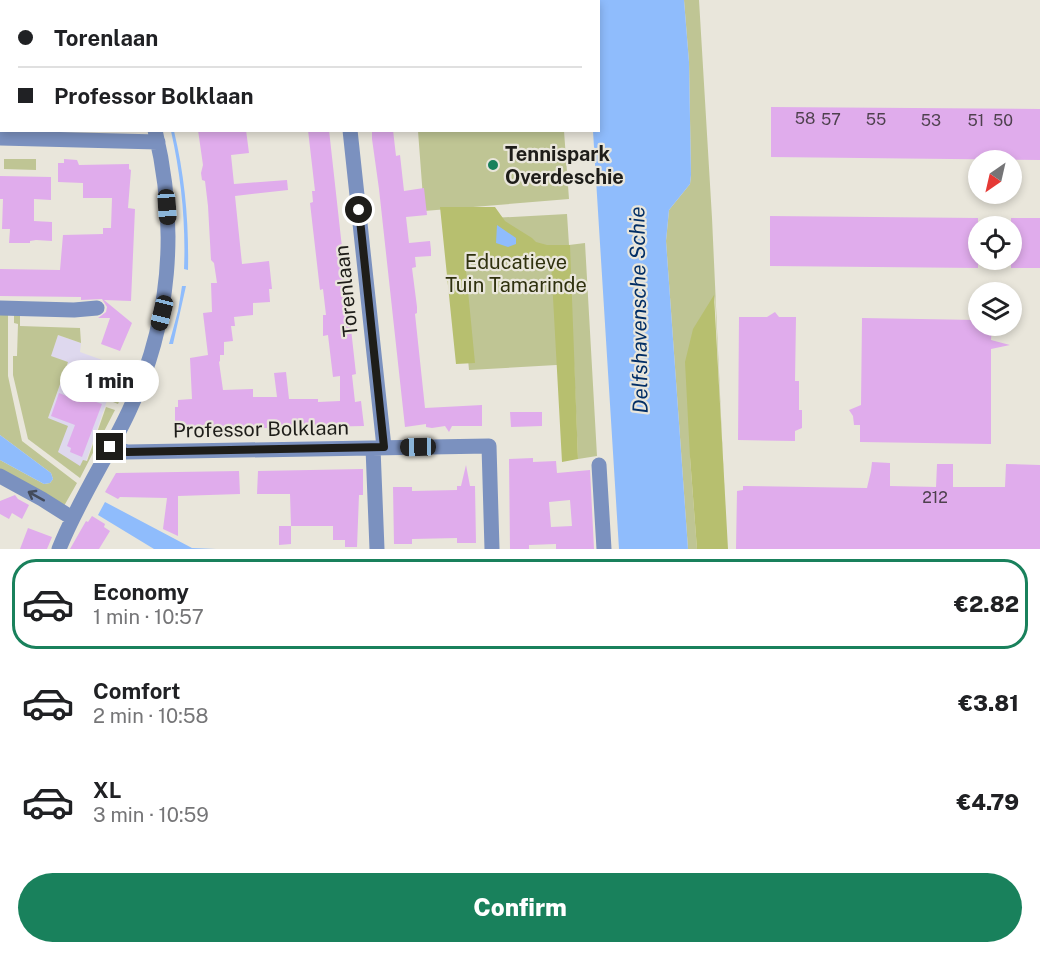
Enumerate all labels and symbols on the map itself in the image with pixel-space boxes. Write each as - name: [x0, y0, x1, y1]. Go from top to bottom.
- house number: 58: [795, 109, 815, 128]
- house number: 57: [821, 110, 841, 129]
- house number: 55: [866, 110, 886, 129]
- house number: 53: [921, 111, 941, 130]
- house number: 51: [968, 111, 984, 130]
- house number: 50: [993, 111, 1013, 130]
- place label: Tennispark Overdeschie: [505, 142, 624, 189]
- north arrow: [968, 150, 1022, 204]
- marker: Tennispark Overdeschie: [486, 158, 500, 172]
- car: [157, 188, 177, 226]
- route start: [345, 196, 372, 223]
- water label: Delfshavensche Schie: [624, 206, 653, 414]
- street label: Torenlaan: [329, 244, 363, 338]
- park label: Educatieve Tuin Tamarinde: [445, 250, 587, 297]
- car: [149, 293, 175, 333]
- callout: 1 min: [60, 360, 160, 402]
- street label: Professor Bolklaan: [173, 415, 349, 443]
- route end: [96, 433, 123, 460]
- car: [400, 438, 436, 456]
- house number: 212: [922, 488, 948, 507]
- one-way arrow: [28, 490, 46, 501]

